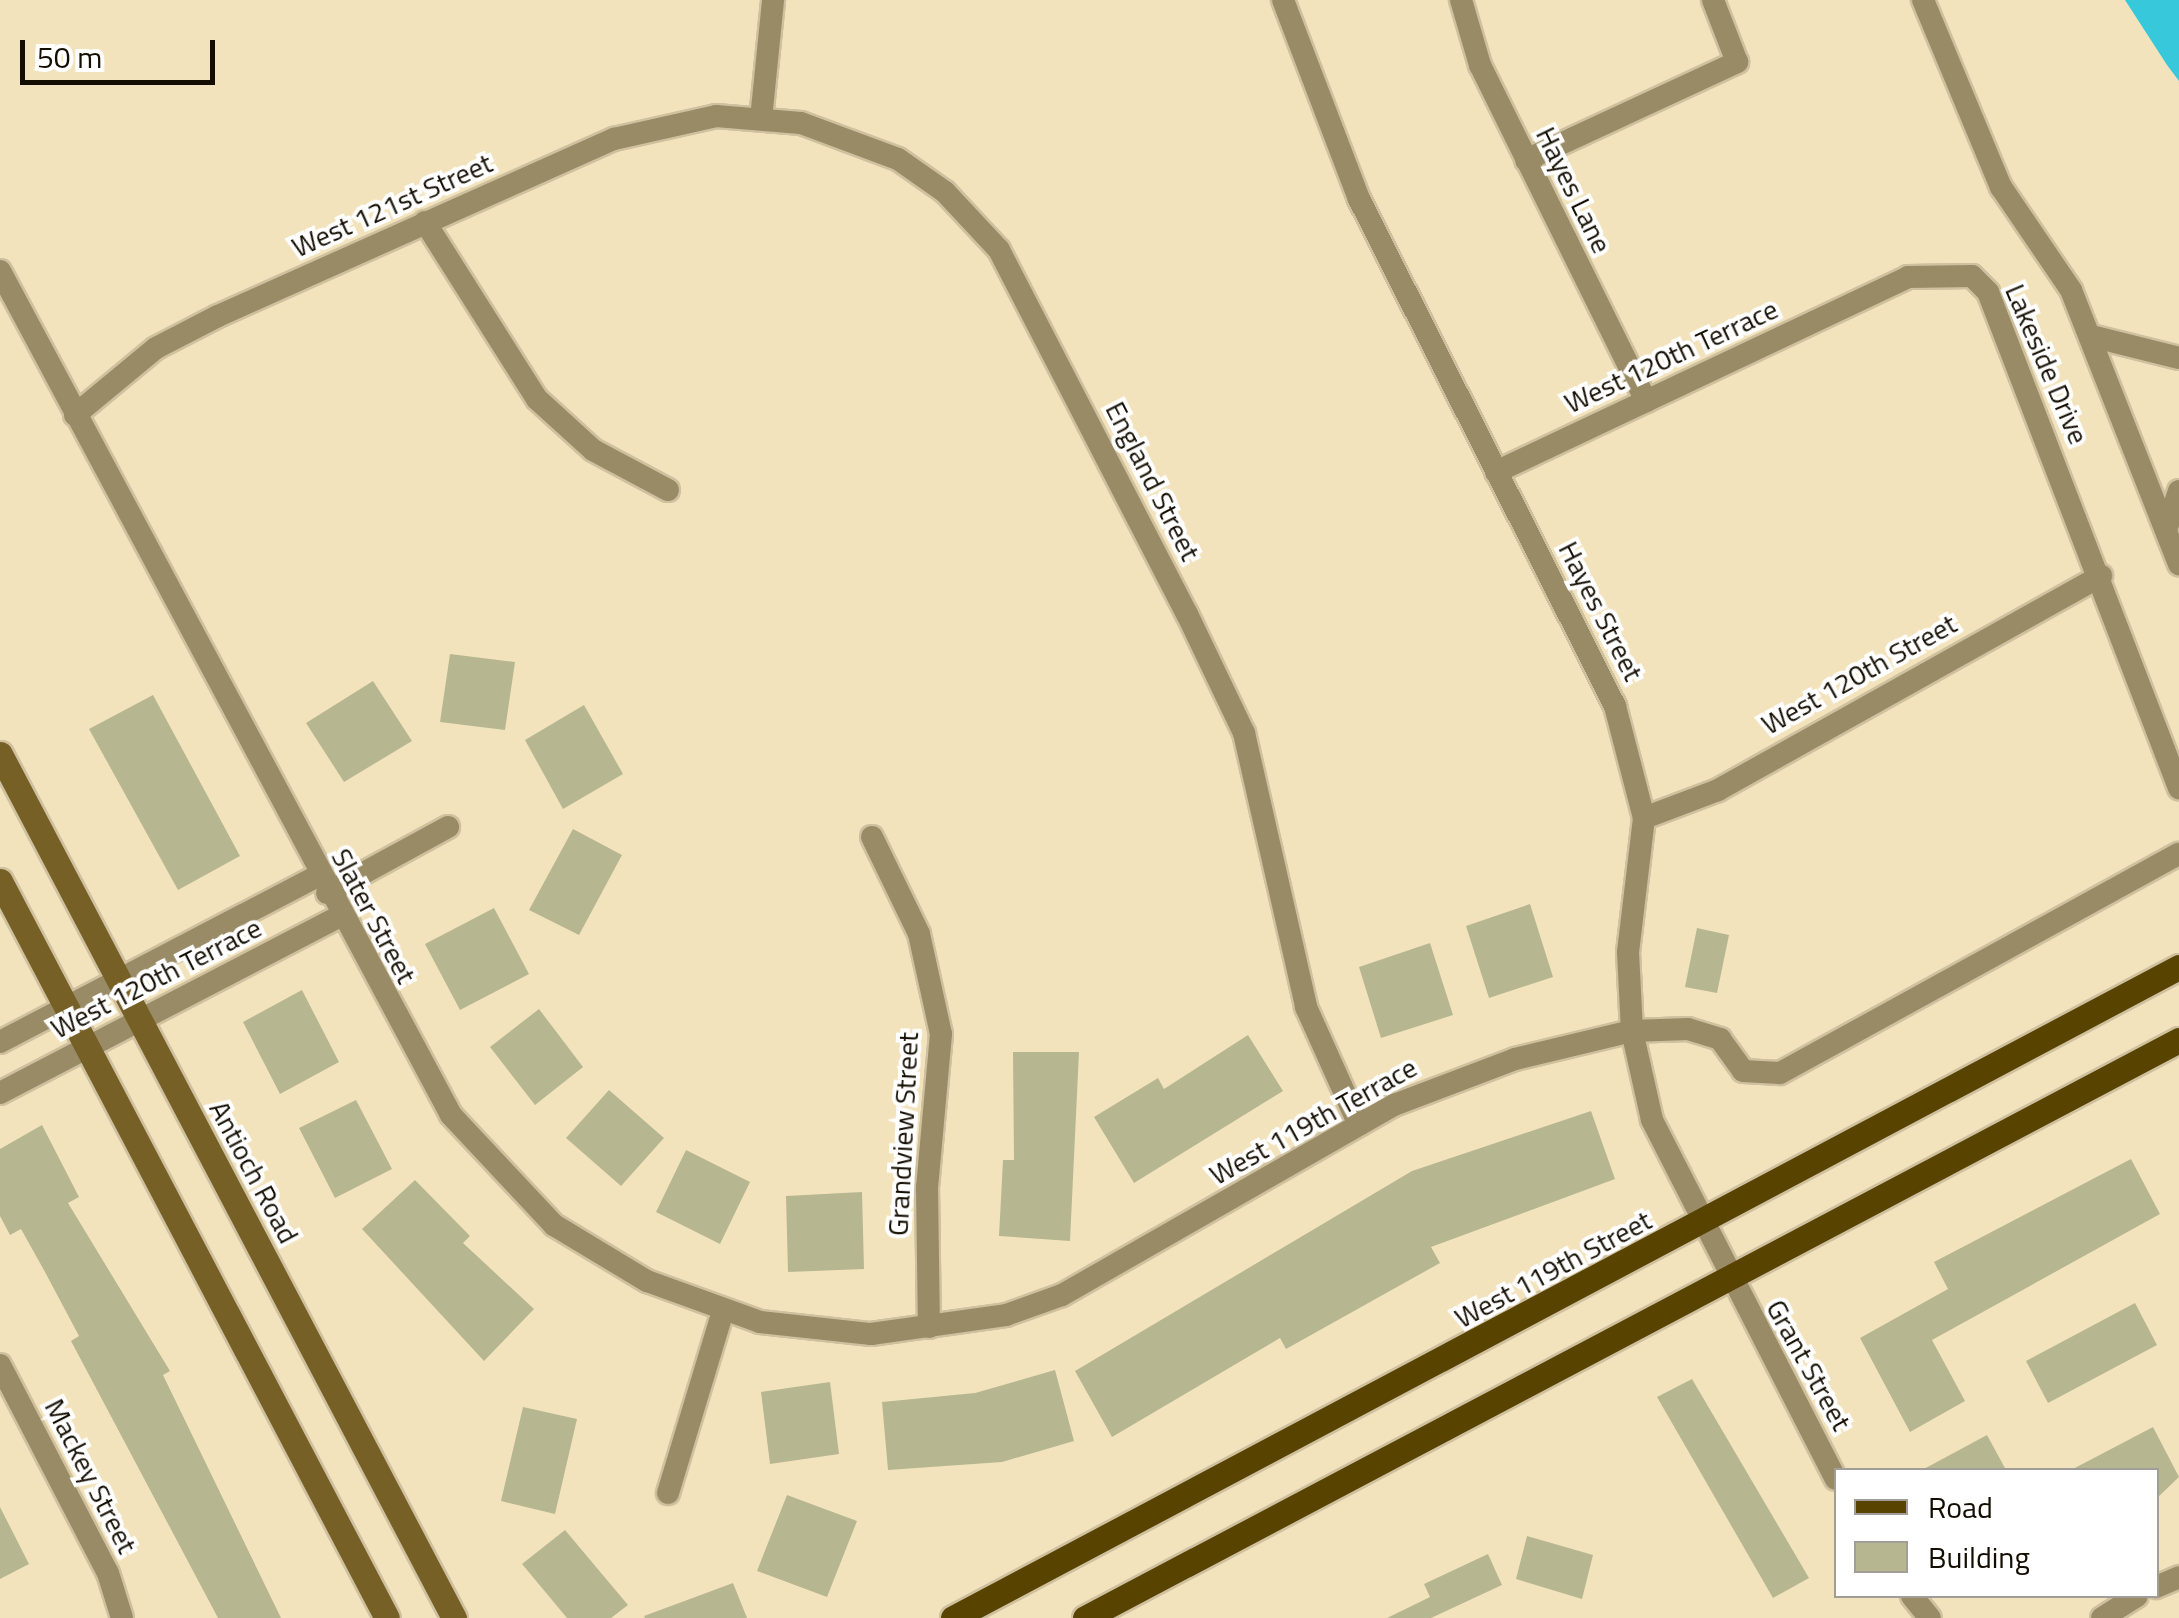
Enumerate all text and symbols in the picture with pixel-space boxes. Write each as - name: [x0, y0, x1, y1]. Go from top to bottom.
- scale bar: [25, 20, 220, 82]
- text: 50 m: [37, 34, 102, 80]
- street label: Hayes Lane: [1529, 122, 1619, 258]
- street label: West 121st Street: [287, 146, 497, 264]
- street label: Lakeside Drive: [1998, 279, 2096, 449]
- street label: West 120th Terrace: [1559, 292, 1783, 420]
- street label: England Street: [1099, 396, 1207, 566]
- street label: Hayes Street: [1552, 536, 1650, 686]
- street label: West 120th Street: [1756, 607, 1962, 741]
- street label: Slater Street: [325, 843, 423, 989]
- street label: West 120th Terrace: [45, 911, 267, 1045]
- street label: Grandview Street: [881, 1031, 925, 1237]
- street label: West 119th Terrace: [1204, 1050, 1422, 1192]
- street label: Antioch Road: [202, 1095, 306, 1249]
- street label: West 119th Street: [1449, 1203, 1657, 1335]
- street label: Grant Street: [1759, 1294, 1859, 1436]
- street label: Mackey Street: [38, 1393, 144, 1559]
- legend: [1834, 1468, 2159, 1598]
- text: Road: [1928, 1484, 1993, 1530]
- text: Building: [1928, 1534, 2030, 1580]

